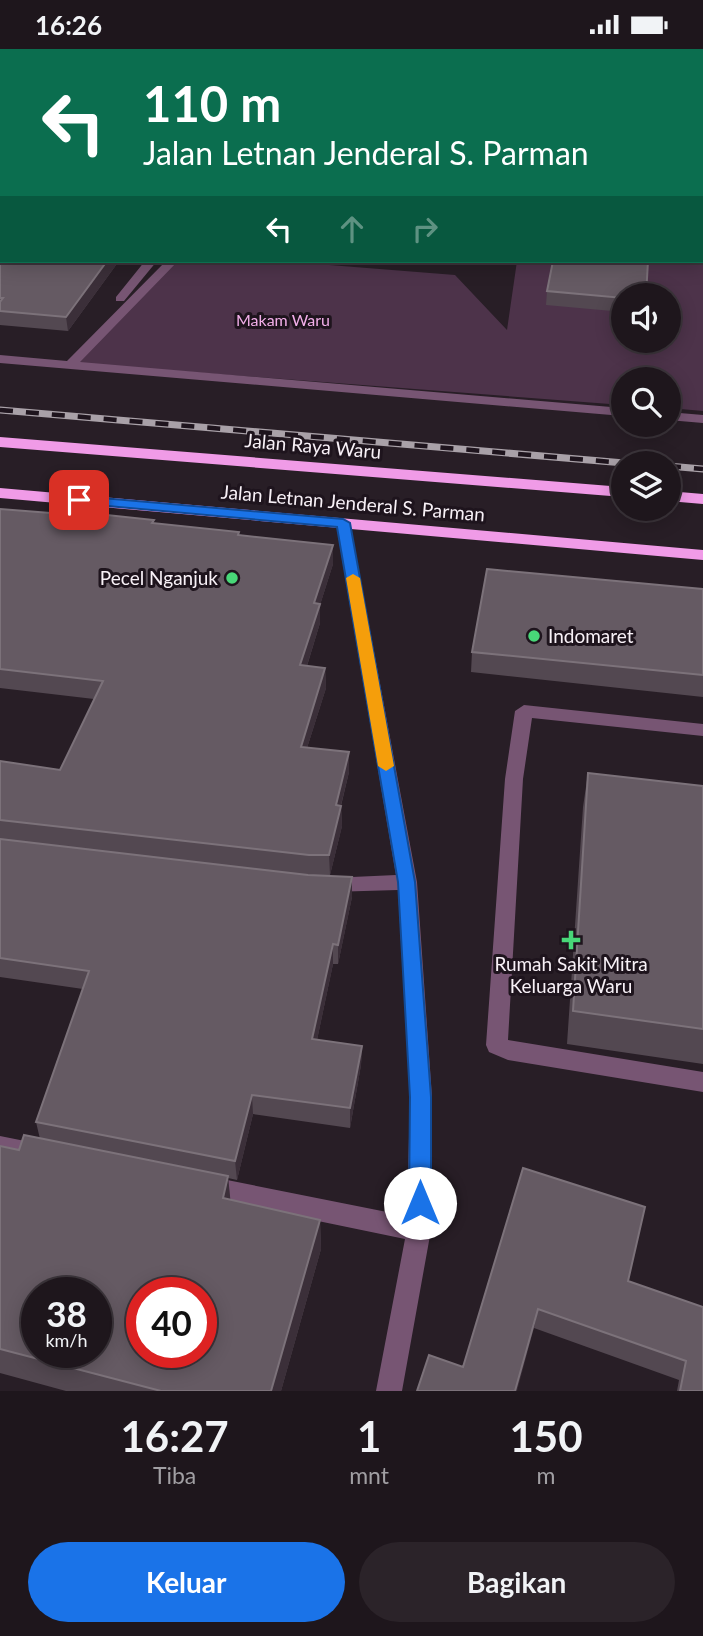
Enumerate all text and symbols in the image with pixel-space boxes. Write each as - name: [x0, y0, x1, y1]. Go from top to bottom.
- text: 16:26: [35, 9, 102, 41]
- text: 110 m: [143, 74, 281, 132]
- icon: left: [28, 77, 119, 168]
- text: Jalan Letnan Jenderal S. Parman: [143, 133, 589, 172]
- icon: left: [260, 210, 298, 248]
- icon: ahead: [333, 210, 371, 248]
- icon: right: [406, 210, 444, 248]
- map controls: [611, 283, 681, 521]
- button: sound: [611, 283, 681, 353]
- park label: Makam Waru: [236, 310, 330, 329]
- button: search: [611, 367, 681, 437]
- street label: Jalan Raya Waru: [244, 428, 382, 463]
- button: layers: [611, 451, 681, 521]
- pin: [49, 470, 109, 530]
- street label: Jalan Letnan Jenderal S. Parman: [220, 480, 486, 525]
- icon: arrive: [60, 481, 98, 519]
- place label: Pecel Nganjuk: [100, 566, 218, 589]
- marker: Pecel Nganjuk: [224, 570, 240, 586]
- place label: Indomaret: [548, 624, 634, 647]
- marker: Indomaret: [526, 628, 542, 644]
- marker: Rumah Sakit Mitra Keluarga Waru: [561, 930, 581, 950]
- place label: Rumah Sakit Mitra Keluarga Waru: [494, 952, 648, 997]
- position arrow: [383, 1166, 457, 1240]
- speed limit sign: 40: [126, 1277, 217, 1368]
- text: 38: [46, 1292, 87, 1334]
- text: km/h: [45, 1329, 88, 1351]
- text: 16:27: [120, 1411, 229, 1461]
- text: 1: [357, 1411, 381, 1461]
- text: 150: [509, 1411, 583, 1461]
- text: Tiba: [153, 1461, 196, 1489]
- text: mnt: [349, 1461, 389, 1489]
- text: m: [537, 1461, 555, 1489]
- button: Keluar: [28, 1542, 345, 1622]
- button: Bagikan: [359, 1542, 675, 1622]

